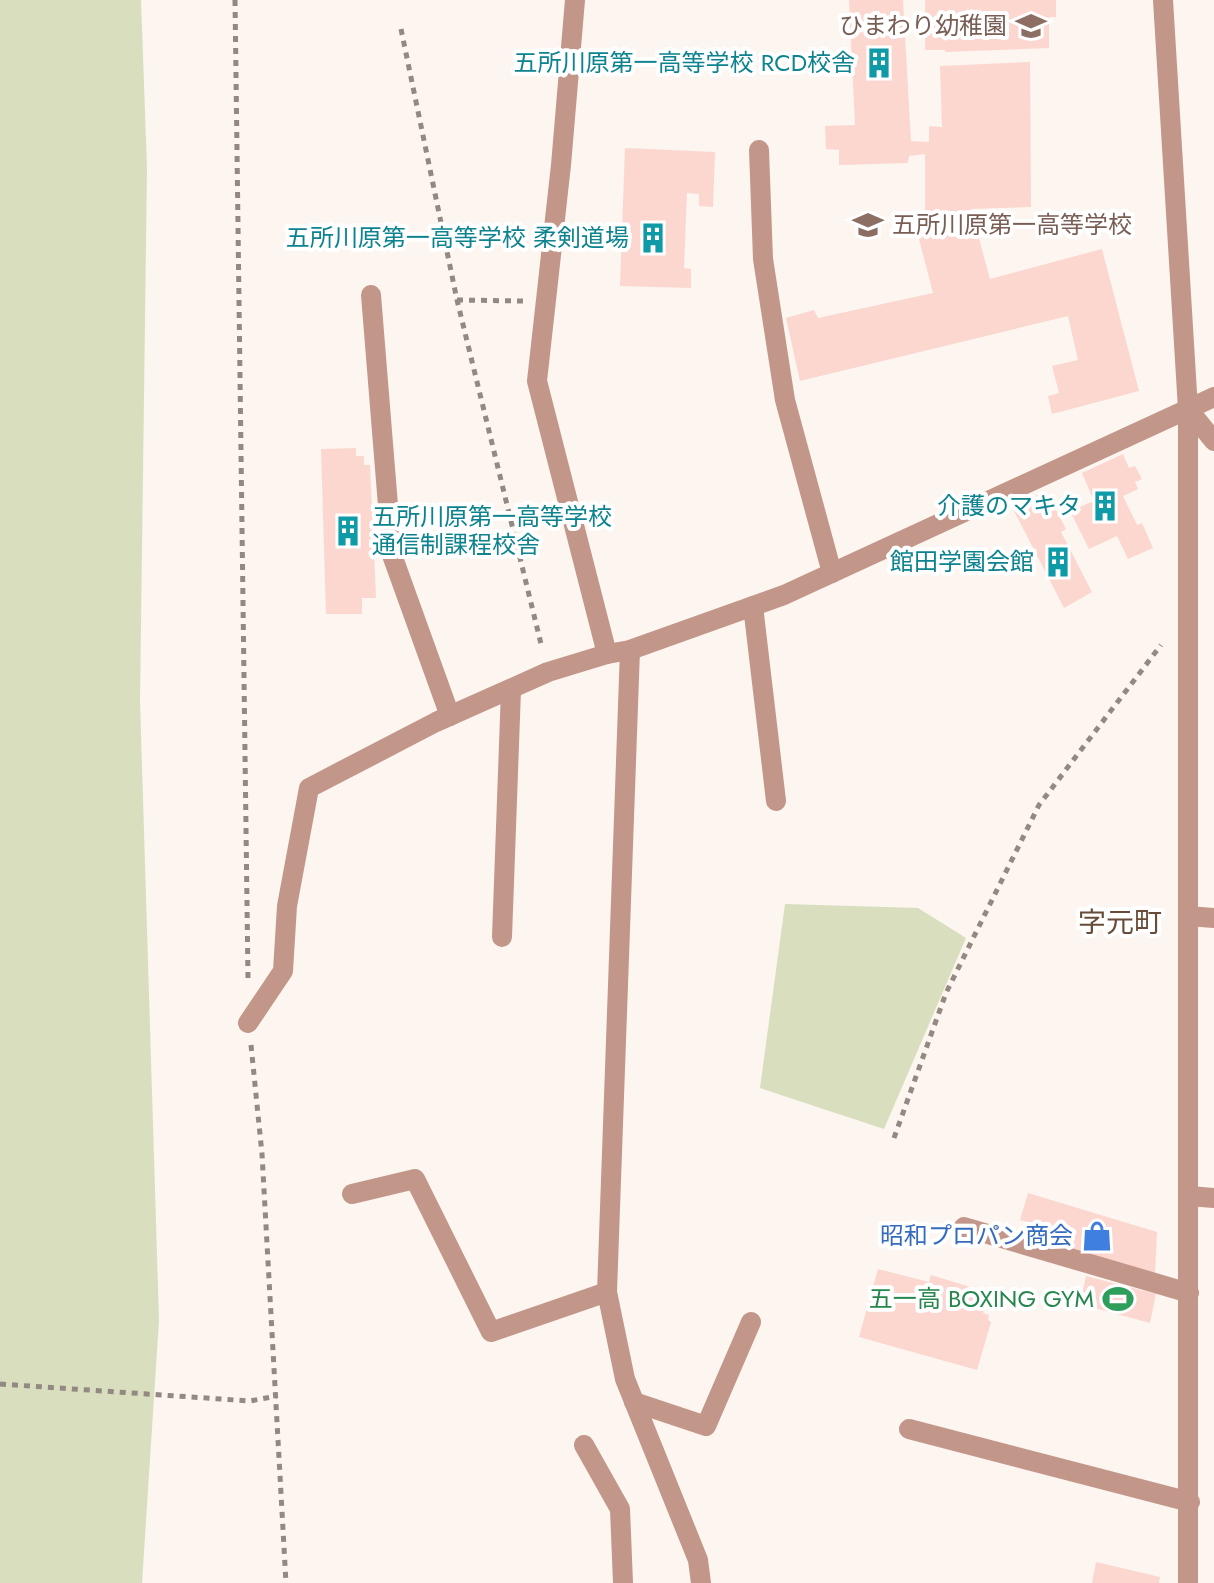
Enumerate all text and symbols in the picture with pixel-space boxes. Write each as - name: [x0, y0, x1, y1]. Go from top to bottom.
- place label: ひまわり幼稚園: [839, 8, 1007, 43]
- school or university icon: ひまわり幼稚園: [1014, 9, 1048, 43]
- place label: 五所川原第一高等学校 RCD校舎: [514, 45, 855, 80]
- building icon: 五所川原第一高等学校 RCD校舎: [862, 46, 896, 80]
- place label: 五所川原第一高等学校: [892, 207, 1132, 242]
- school or university icon: 五所川原第一高等学校: [851, 208, 885, 242]
- place label: 五所川原第一高等学校 柔剣道場: [286, 220, 629, 255]
- building icon: 五所川原第一高等学校 柔剣道場: [636, 221, 670, 255]
- place label: 介護のマキタ: [937, 488, 1081, 523]
- building icon: 介護のマキタ: [1088, 489, 1122, 523]
- place label: 五所川原第一高等学校 通信制課程校舎: [372, 499, 612, 562]
- building icon: 五所川原第一高等学校 通信制課程校舎: [331, 514, 365, 548]
- place label: 館田学園会館: [890, 544, 1034, 579]
- building icon: 館田学園会館: [1041, 545, 1075, 579]
- district label: 字元町: [1078, 902, 1162, 943]
- place label: 昭和プロパン商会: [880, 1218, 1073, 1253]
- shop icon: 昭和プロパン商会: [1080, 1219, 1114, 1253]
- place label: 五一高 BOXING GYM: [869, 1281, 1094, 1316]
- sports icon: 五一高 BOXING GYM: [1101, 1282, 1135, 1316]

